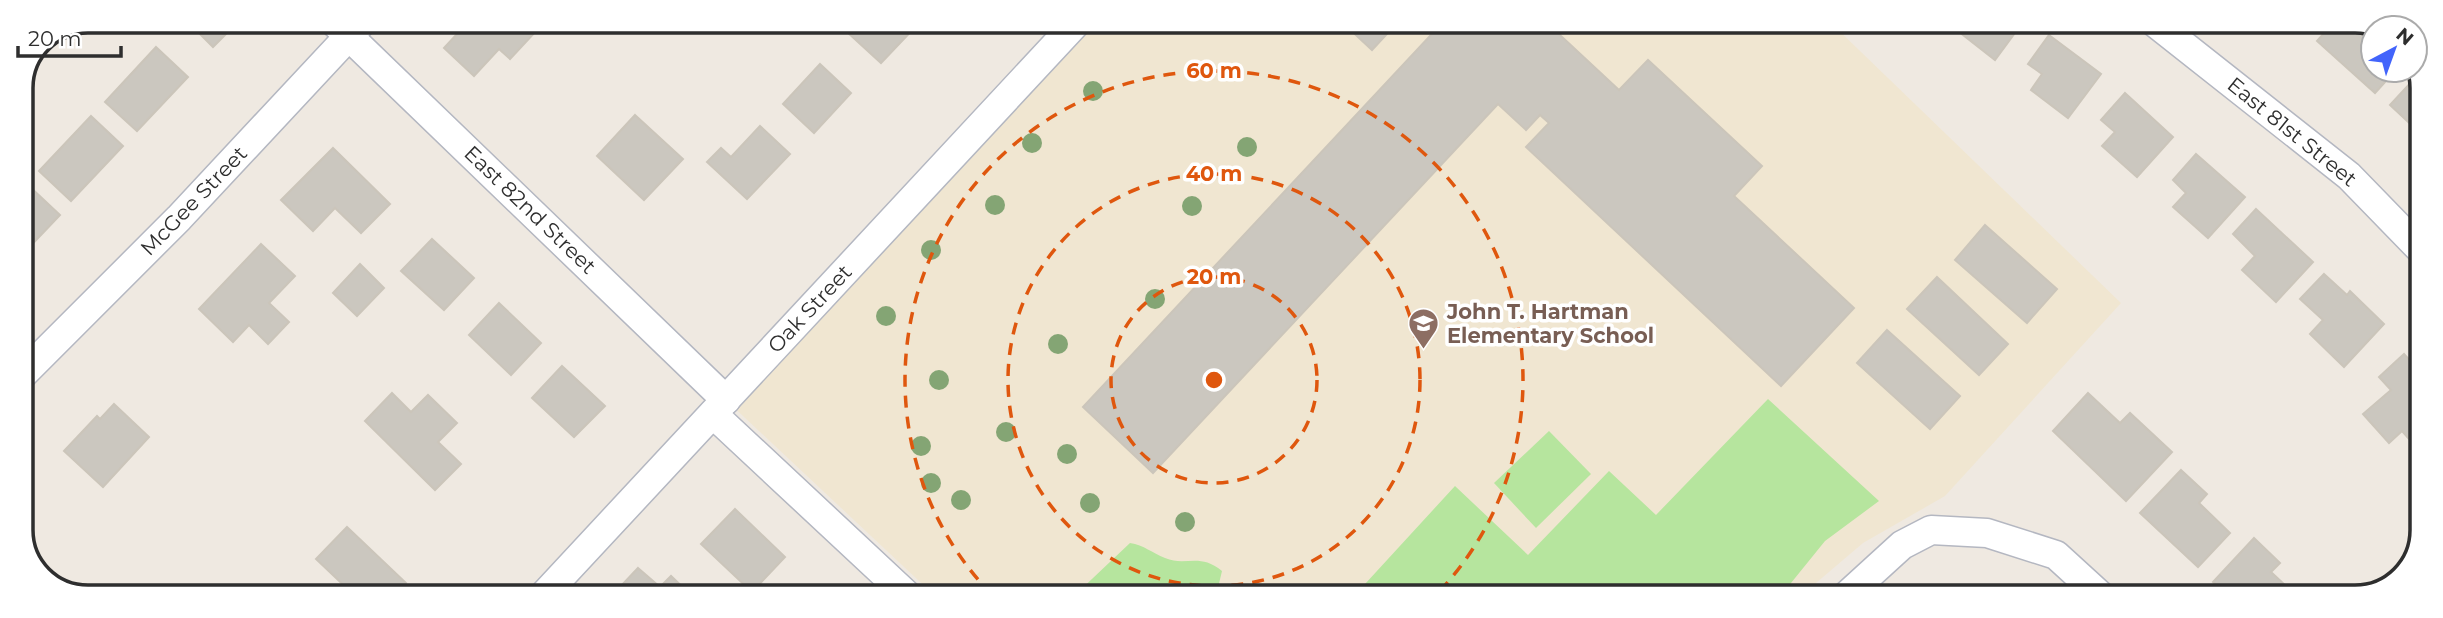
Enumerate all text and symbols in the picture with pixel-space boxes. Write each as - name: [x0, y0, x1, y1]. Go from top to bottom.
- scale bar: [18, 14, 121, 58]
- north arrow: [2359, 14, 2429, 84]
- text: N: [2391, 23, 2418, 50]
- text: 20 m: [28, 26, 82, 51]
- text: 60 m: [1186, 58, 1242, 83]
- street label: East 81st Street: [2223, 72, 2362, 191]
- street label: East 82nd Street: [459, 140, 601, 279]
- street label: McGee Street: [135, 141, 252, 261]
- text: 40 m: [1186, 161, 1242, 186]
- street label: Oak Street: [762, 259, 857, 358]
- text: 20 m: [1187, 264, 1241, 289]
- place label: John T. Hartman Elementary School: [1446, 299, 1654, 348]
- school or university icon: John T. Hartman Elementary School: [1407, 307, 1441, 351]
- centre of rings: [1202, 368, 1226, 392]

